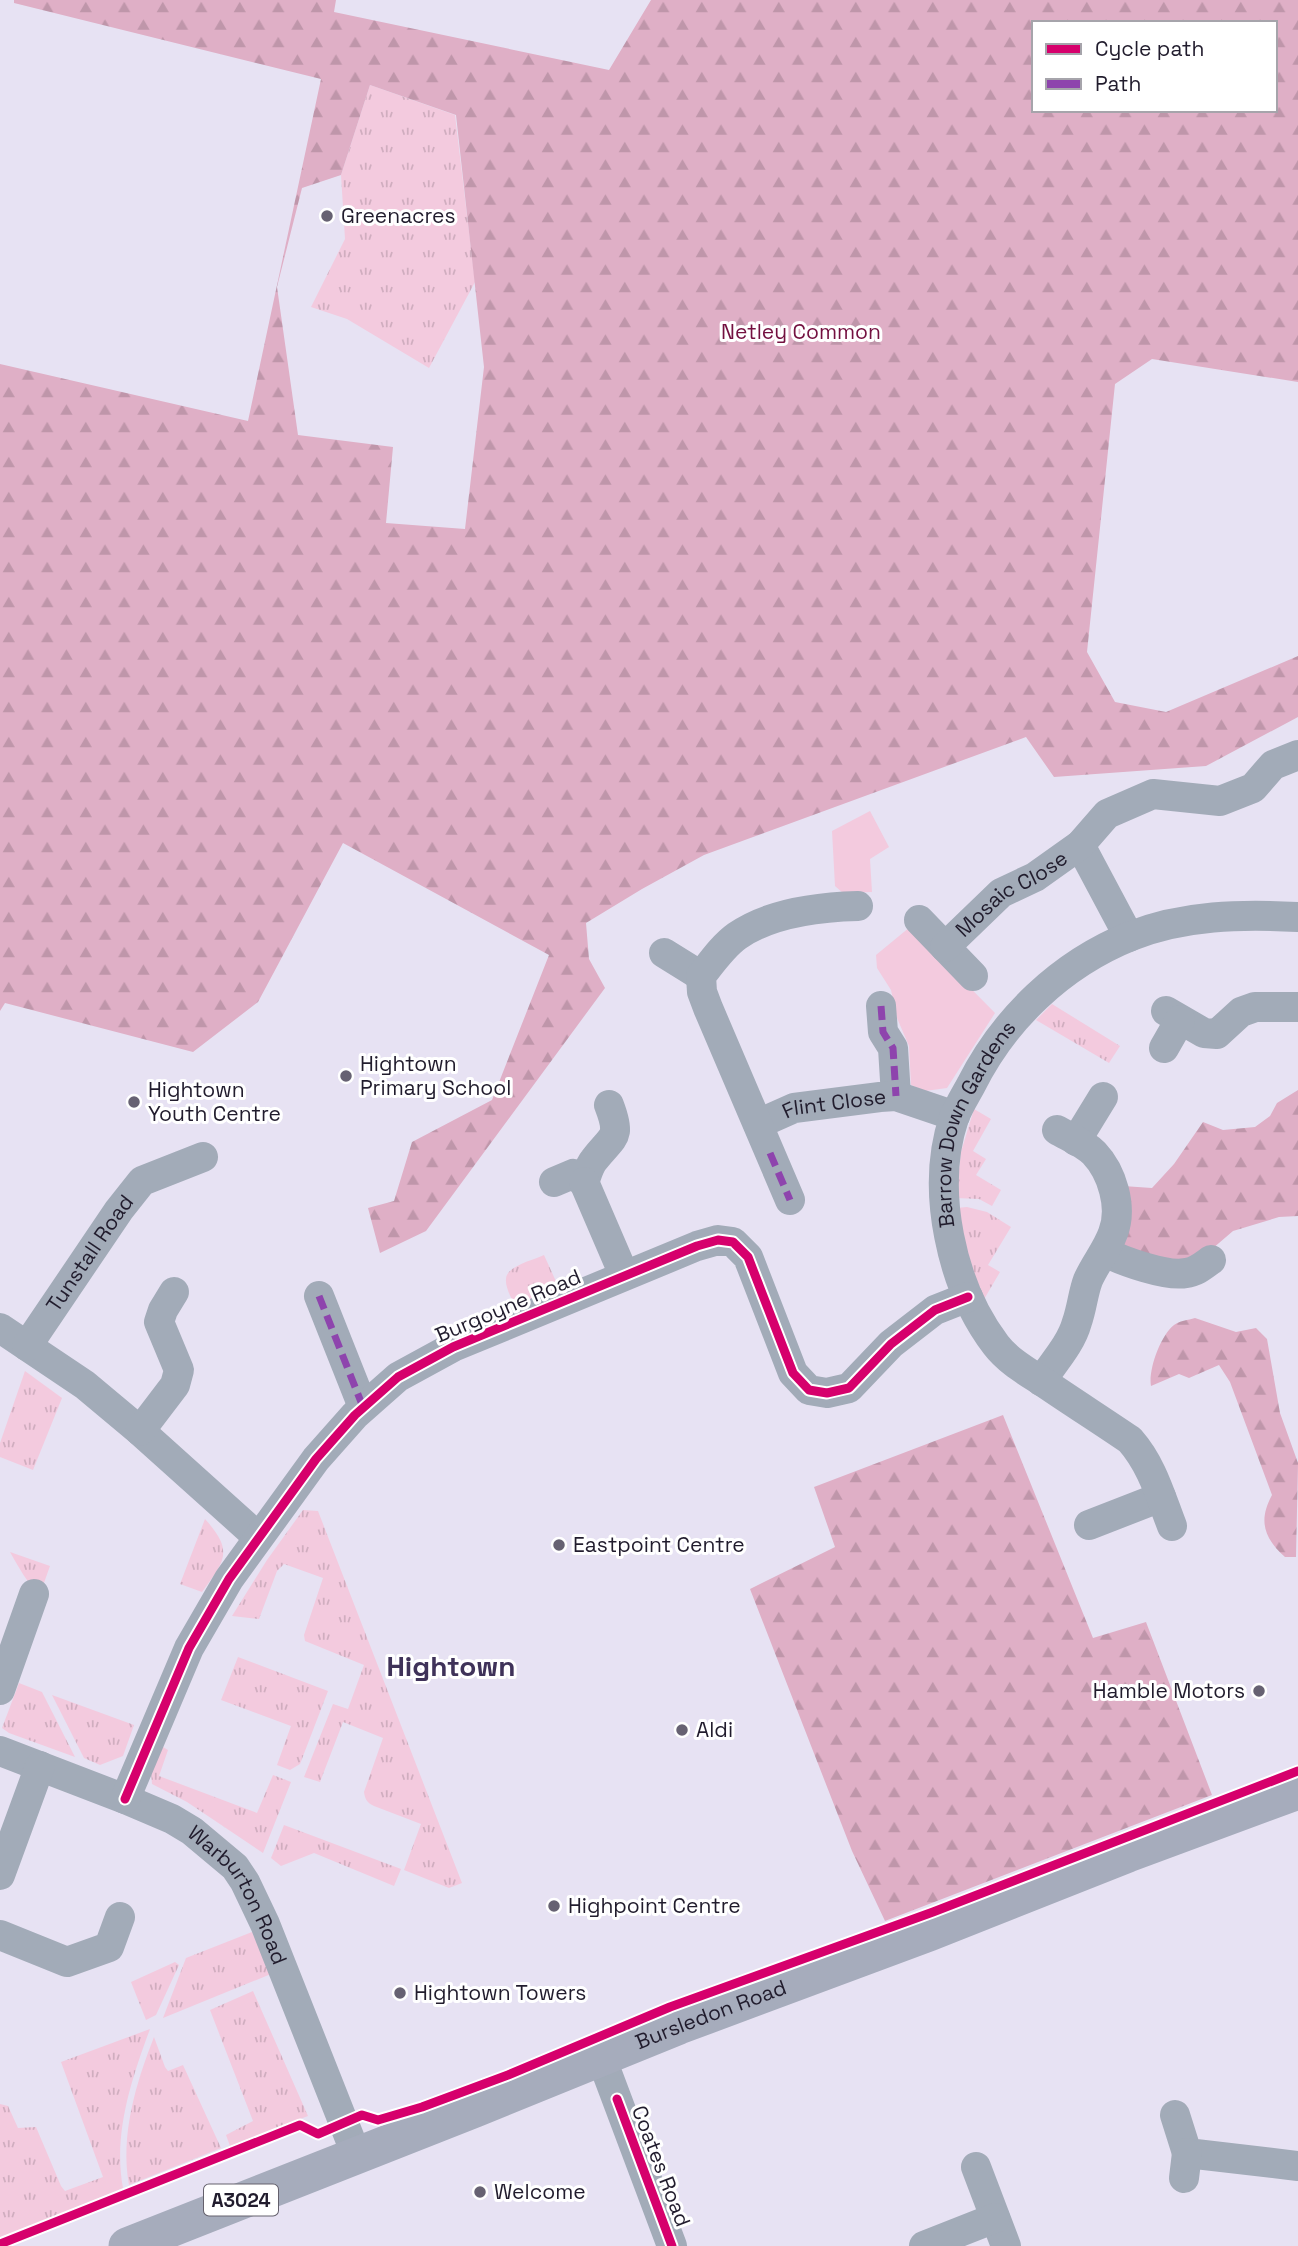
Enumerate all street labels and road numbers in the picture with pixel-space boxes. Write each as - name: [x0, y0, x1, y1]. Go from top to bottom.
- street label: Mosaic Close: [950, 844, 1073, 943]
- street label: Barrow Down Gardens: [930, 1015, 1021, 1230]
- street label: Flint Close: [778, 1082, 888, 1125]
- street label: Tunstall Road: [40, 1189, 139, 1317]
- street label: Burgoyne Road: [431, 1263, 585, 1348]
- street label: Warburton Road: [182, 1819, 294, 1968]
- street label: Bursledon Road: [631, 1973, 790, 2055]
- street label: Coates Road: [626, 2101, 697, 2230]
- road number: A3024: [204, 2184, 278, 2216]

